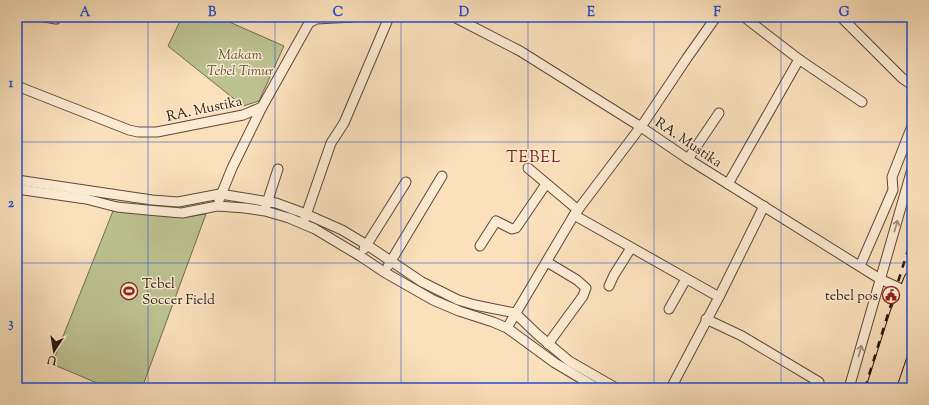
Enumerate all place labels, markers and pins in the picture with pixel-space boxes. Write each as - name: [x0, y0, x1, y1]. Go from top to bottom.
- place label: Tebel Soccer Field: [142, 275, 215, 311]
- sports icon: Tebel Soccer Field: [119, 281, 139, 301]
- public building icon: tebel pos: [881, 285, 901, 305]
- place label: tebel pos: [825, 287, 878, 307]

